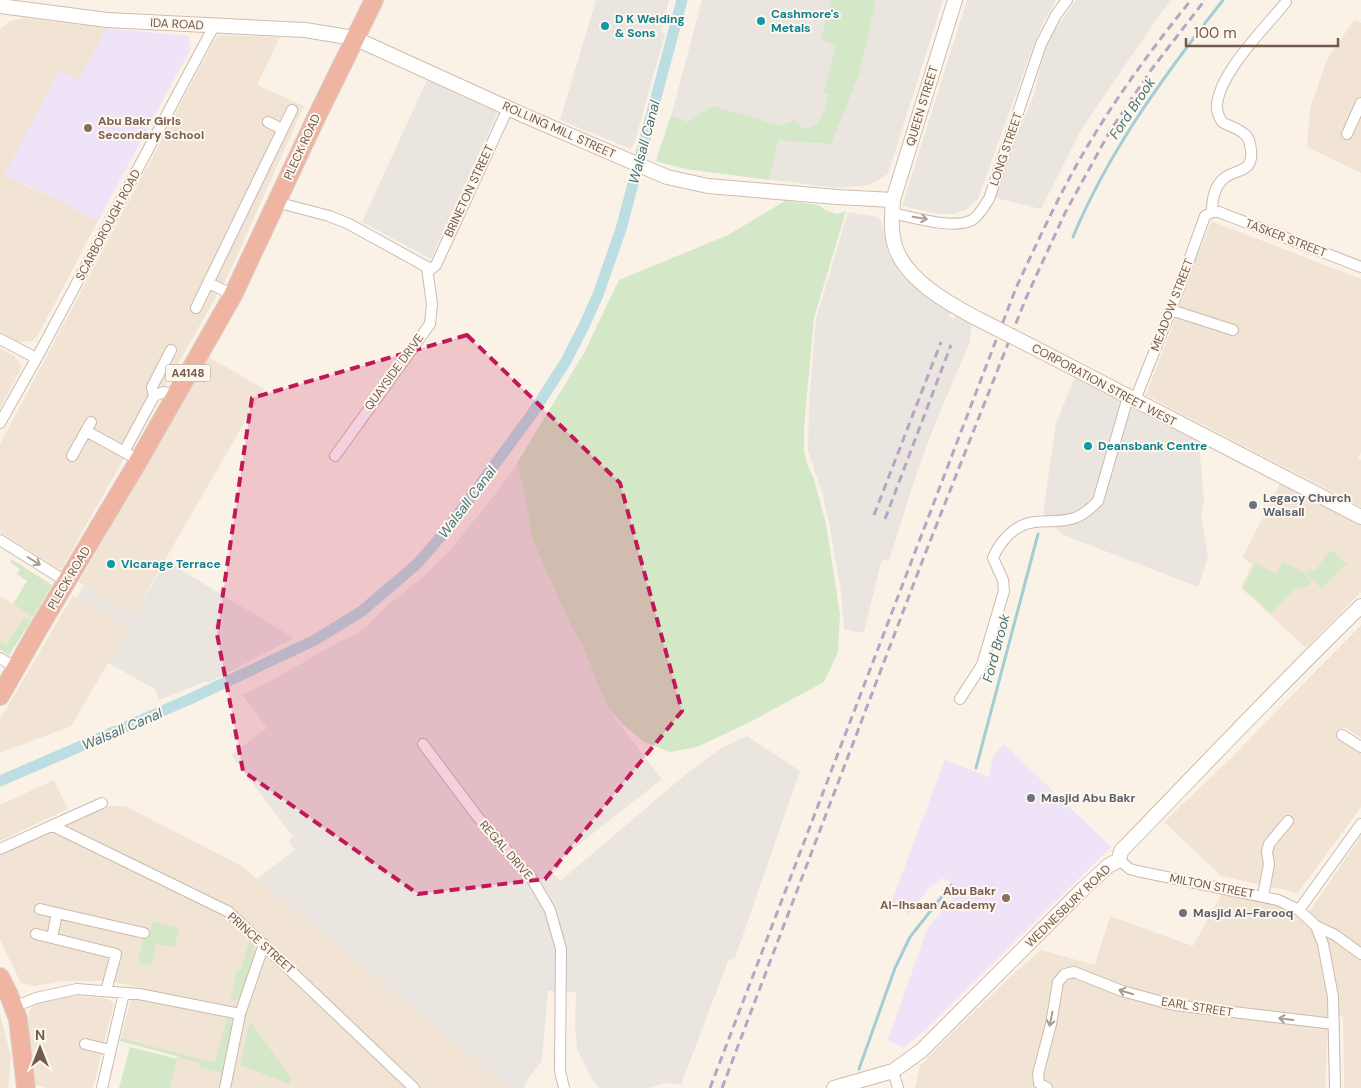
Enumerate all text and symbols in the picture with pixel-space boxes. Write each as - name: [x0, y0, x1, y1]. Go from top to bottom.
- place label: Cashmore's Metals: [771, 6, 839, 36]
- place label: D K Welding & Sons: [615, 11, 685, 41]
- street label: IDA ROAD: [150, 15, 204, 33]
- marker: Cashmore's Metals: [755, 15, 767, 27]
- scale bar: [1186, 15, 1338, 47]
- marker: D K Welding & Sons: [599, 20, 611, 32]
- text: 100 m: [1194, 23, 1237, 43]
- street label: QUEEN STREET: [902, 64, 942, 148]
- water label: Ford Brook: [1105, 73, 1160, 142]
- water label: Walsall Canal: [624, 97, 664, 186]
- street label: ROLLING MILL STREET: [500, 98, 618, 162]
- street label: LONG STREET: [986, 110, 1026, 188]
- street label: PLECK ROAD: [280, 111, 324, 183]
- place label: Abu Bakr Girls Secondary School: [98, 113, 204, 143]
- marker: Abu Bakr Girls Secondary School: [82, 122, 94, 134]
- street label: BRINETON STREET: [441, 142, 498, 240]
- street label: SCARBOROUGH ROAD: [72, 167, 144, 283]
- one-way arrow: [911, 214, 927, 224]
- street label: TASKER STREET: [1243, 215, 1329, 261]
- street label: MEADOW STREET: [1147, 256, 1197, 354]
- street label: QUAYSIDE DRIVE: [361, 330, 427, 414]
- street label: CORPORATION STREET WEST: [1029, 340, 1179, 430]
- road number: A4148: [166, 364, 210, 382]
- place label: Deansbank Centre: [1098, 438, 1207, 454]
- marker: Deansbank Centre: [1082, 440, 1094, 452]
- water label: Walsall Canal: [434, 462, 500, 542]
- place label: Legacy Church Walsall: [1263, 490, 1351, 520]
- marker: Legacy Church Walsall: [1247, 499, 1259, 511]
- street label: PLECK ROAD: [44, 543, 94, 613]
- one-way arrow: [26, 556, 40, 566]
- place label: Vicarage Terrace: [121, 556, 221, 572]
- marker: Vicarage Terrace: [105, 558, 117, 570]
- water label: Ford Brook: [978, 611, 1014, 684]
- water label: Walsall Canal: [79, 704, 166, 754]
- place label: Masjid Abu Bakr: [1041, 790, 1136, 806]
- marker: Masjid Abu Bakr: [1025, 792, 1037, 804]
- street label: REGAL DRIVE: [476, 817, 536, 883]
- street label: WEDNESBURY ROAD: [1022, 861, 1114, 951]
- street label: MILTON STREET: [1168, 870, 1256, 902]
- place label: Abu Bakr Al-Ihsaan Academy: [880, 883, 997, 913]
- marker: Abu Bakr Al-Ihsaan Academy: [1000, 892, 1012, 904]
- place label: Masjid Al-Farooq: [1193, 905, 1294, 921]
- marker: Masjid Al-Farooq: [1177, 907, 1189, 919]
- street label: PRINCE STREET: [224, 909, 298, 977]
- one-way arrow: [1118, 986, 1134, 996]
- street label: EARL STREET: [1160, 993, 1234, 1021]
- one-way arrow: [1046, 1011, 1056, 1027]
- one-way arrow: [1278, 1014, 1294, 1024]
- north arrow: [15, 1023, 65, 1073]
- text: N: [35, 1026, 45, 1044]

